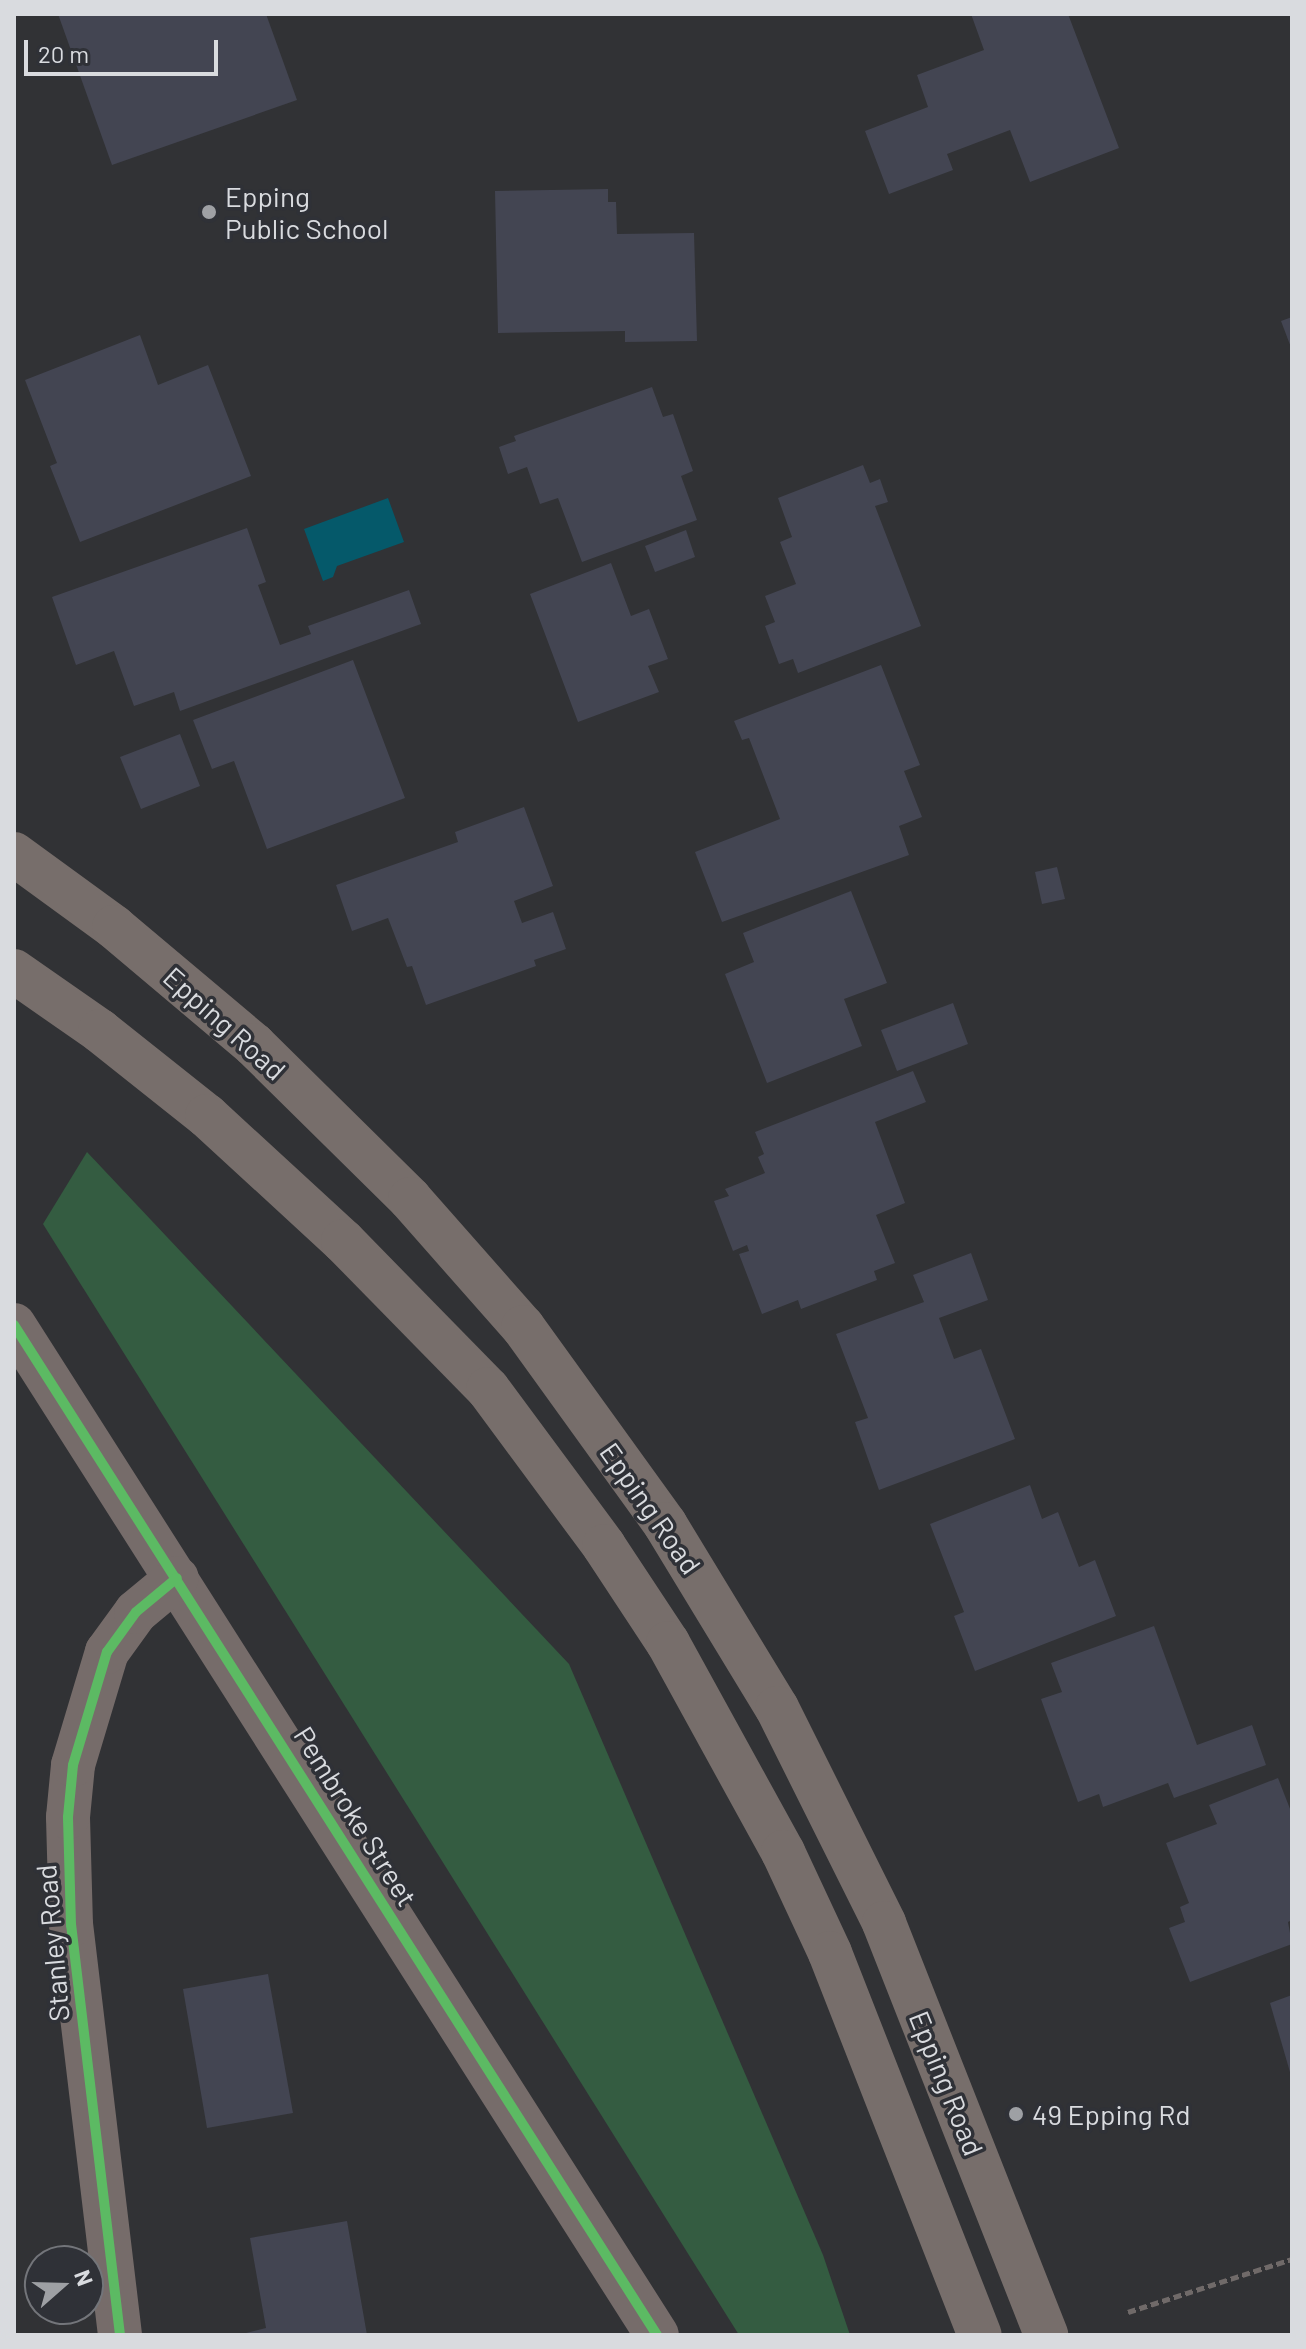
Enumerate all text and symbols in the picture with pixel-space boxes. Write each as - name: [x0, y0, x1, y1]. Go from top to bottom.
- scale bar: [28, 24, 222, 74]
- text: 20 m: [38, 39, 89, 68]
- place label: Epping Public School: [225, 179, 388, 245]
- marker: Epping Public School: [200, 203, 218, 221]
- street label: Epping Road: [157, 959, 293, 1087]
- street label: Epping Road: [593, 1436, 709, 1580]
- street label: Pembroke Street: [287, 1720, 425, 1912]
- street label: Stanley Road: [28, 1863, 76, 2023]
- street label: Epping Road: [903, 2006, 991, 2160]
- place label: 49 Epping Rd: [1032, 2097, 1191, 2131]
- marker: 49 Epping Rd: [1007, 2105, 1025, 2123]
- north arrow: [24, 2245, 104, 2325]
- text: N: [70, 2266, 99, 2289]

